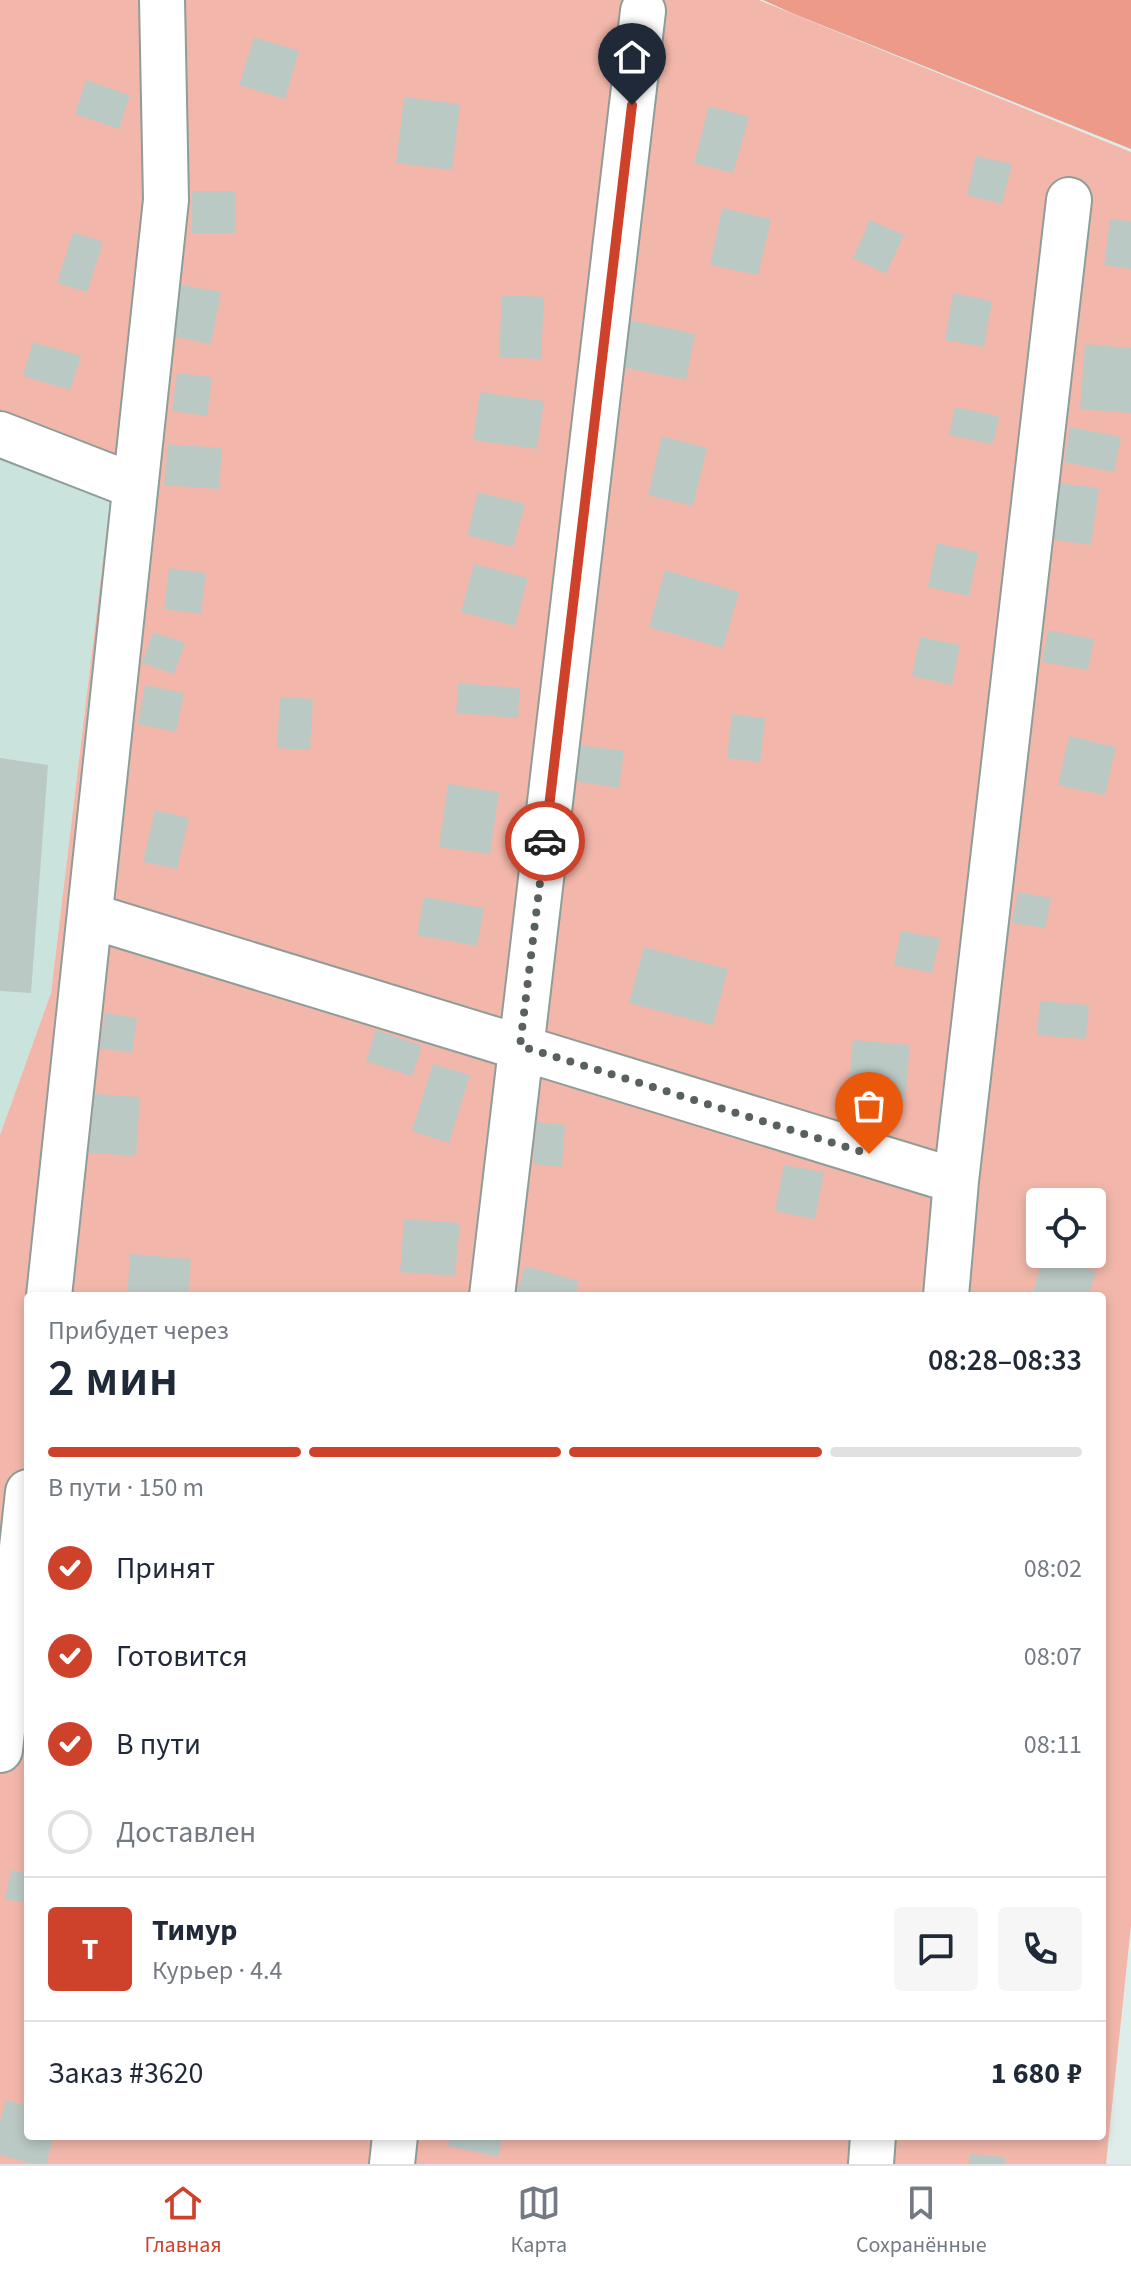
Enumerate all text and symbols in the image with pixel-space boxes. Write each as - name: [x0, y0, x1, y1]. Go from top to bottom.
- pin: [598, 23, 666, 105]
- icon: home: [610, 35, 654, 79]
- courier: [505, 801, 585, 881]
- icon: car: [523, 819, 567, 863]
- pin: [835, 1072, 903, 1154]
- icon: bag: [847, 1084, 891, 1128]
- map controls: [1026, 1188, 1106, 1268]
- button: locate: [1026, 1188, 1106, 1268]
- text: Прибудет через: [48, 1312, 229, 1349]
- text: 08:28–08:33: [928, 1339, 1082, 1382]
- text: 2 мин: [48, 1342, 178, 1416]
- text: В пути · 150 m: [48, 1469, 204, 1506]
- icon: check: [48, 1546, 92, 1590]
- text: Принят: [116, 1547, 215, 1590]
- text: 08:02: [1024, 1550, 1082, 1587]
- icon: check: [48, 1634, 92, 1678]
- text: Готовится: [116, 1635, 248, 1678]
- text: 08:07: [1024, 1638, 1082, 1675]
- icon: check: [48, 1722, 92, 1766]
- text: В пути: [116, 1723, 201, 1766]
- text: 08:11: [1024, 1726, 1082, 1763]
- text: Доставлен: [116, 1811, 256, 1854]
- button: chat: [894, 1907, 978, 1991]
- button: phone: [998, 1907, 1082, 1991]
- text: Тимур: [152, 1909, 238, 1952]
- text: Т: [82, 1928, 98, 1971]
- text: Курьер · 4.4: [152, 1952, 282, 1989]
- text: Заказ #3620: [48, 2052, 204, 2095]
- text: 1 680 ₽: [991, 2052, 1082, 2095]
- tab: Главная: [144, 2181, 222, 2261]
- tab: Карта: [511, 2181, 567, 2261]
- tab: Сохранённые: [856, 2181, 987, 2261]

